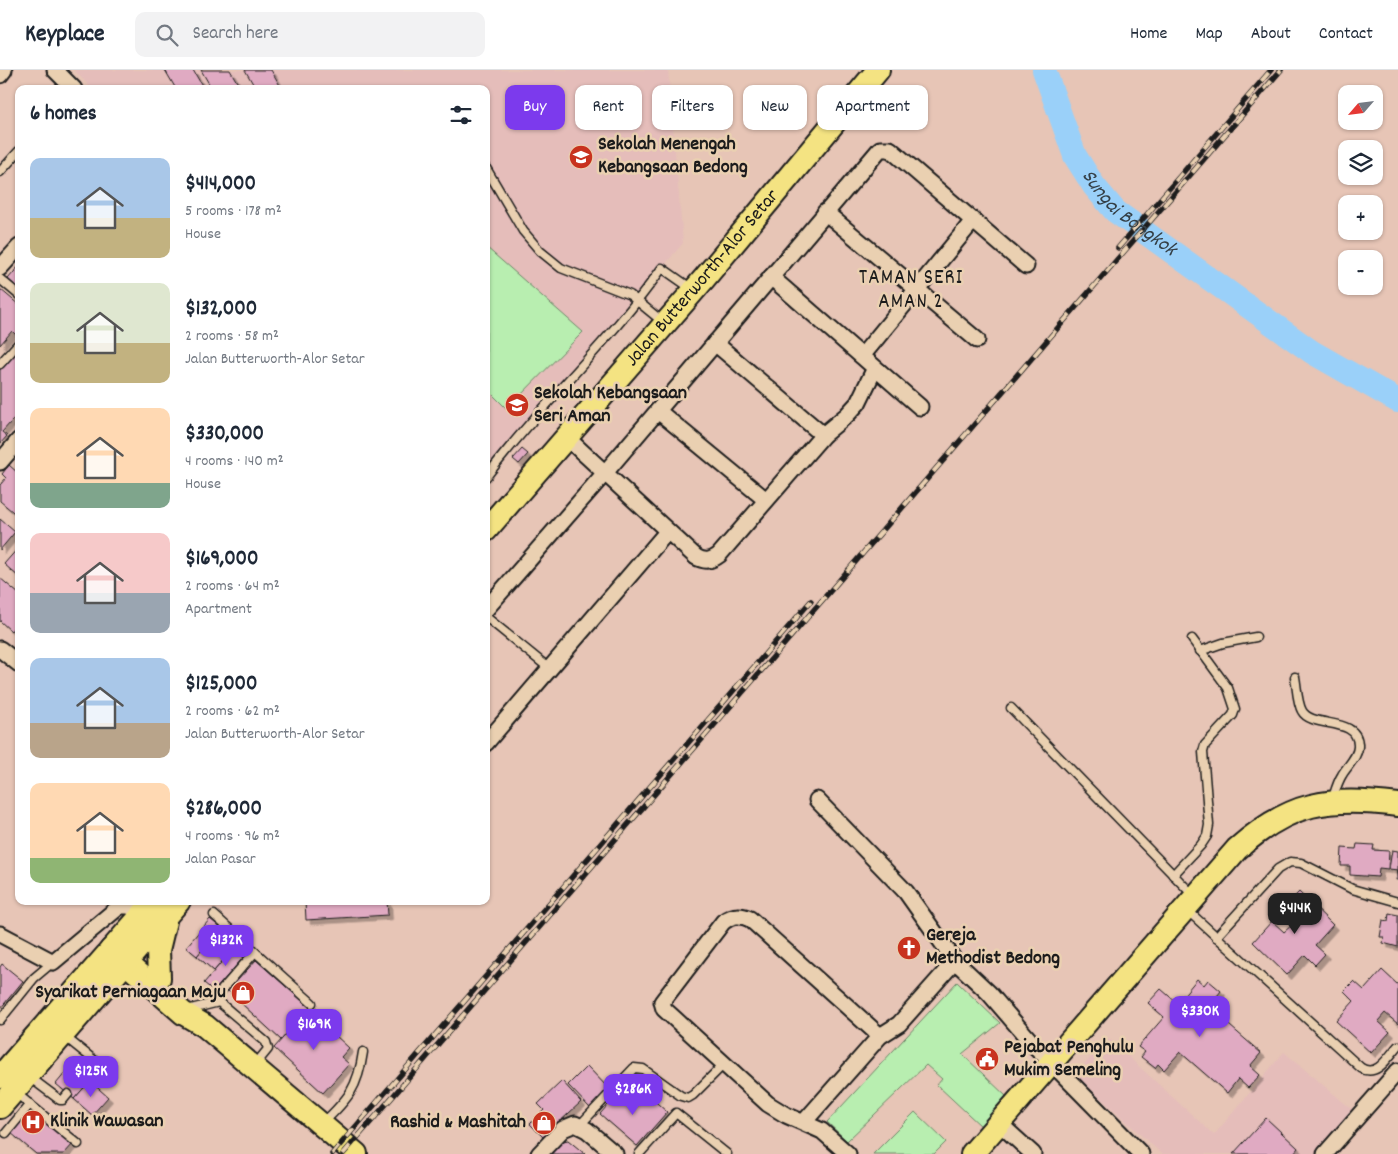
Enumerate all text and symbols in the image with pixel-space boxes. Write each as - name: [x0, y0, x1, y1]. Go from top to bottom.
- search box: [135, 12, 485, 57]
- text: Keyplace: [25, 18, 105, 52]
- icon: search: [153, 21, 181, 49]
- text: Search here: [193, 21, 278, 48]
- text: Home: [1130, 22, 1167, 47]
- text: Map: [1195, 22, 1223, 47]
- text: About: [1251, 22, 1291, 47]
- text: Contact: [1319, 22, 1373, 47]
- chip: Buy: [505, 85, 565, 130]
- chip: Rent: [575, 85, 642, 130]
- chip: Filters: [652, 85, 733, 130]
- chip: New: [743, 85, 807, 130]
- chip: Apartment: [817, 85, 928, 130]
- north arrow: [1338, 85, 1382, 130]
- map controls: [1338, 85, 1383, 295]
- text: 6 homes: [30, 100, 97, 130]
- icon: filters: [447, 101, 475, 129]
- place label: Sekolah Menengah Kebangsaan Bedong: [598, 131, 748, 182]
- button: layers: [1338, 140, 1383, 185]
- school or university icon: Sekolah Menengah Kebangsaan Bedong: [568, 144, 594, 170]
- water label: Sungai Bongkok: [1073, 164, 1184, 266]
- text: $414,000: [185, 170, 256, 200]
- icon: home: [70, 178, 130, 238]
- street label: Jalan Butterworth-Alor Setar: [619, 183, 787, 373]
- button: +: [1338, 195, 1383, 240]
- text: 5 rooms · 178 m²: [185, 200, 282, 223]
- text: House: [185, 223, 221, 246]
- button: −: [1338, 250, 1383, 295]
- district label: TAMAN SERI AMAN 2: [859, 264, 963, 318]
- text: $132,000: [185, 295, 257, 325]
- icon: home: [70, 303, 130, 363]
- text: 2 rooms · 58 m²: [185, 325, 279, 348]
- text: Jalan Butterworth-Alor Setar: [185, 348, 365, 371]
- place label: Sekolah Kebangsaan Seri Aman: [534, 380, 687, 431]
- school or university icon: Sekolah Kebangsaan Seri Aman: [504, 392, 530, 418]
- text: $330,000: [185, 420, 264, 450]
- icon: home: [70, 428, 130, 488]
- text: 4 rooms · 140 m²: [185, 450, 284, 473]
- text: House: [185, 473, 221, 496]
- text: $169,000: [185, 545, 258, 575]
- icon: home: [70, 553, 130, 613]
- text: 2 rooms · 64 m²: [185, 575, 280, 598]
- text: Apartment: [185, 598, 252, 621]
- text: $125,000: [185, 670, 257, 700]
- icon: home: [70, 678, 130, 738]
- text: 2 rooms · 62 m²: [185, 700, 280, 723]
- text: Jalan Butterworth-Alor Setar: [185, 723, 365, 746]
- text: $286,000: [185, 795, 262, 825]
- icon: home: [70, 803, 130, 863]
- text: 4 rooms · 96 m²: [185, 825, 280, 848]
- text: Jalan Pasar: [185, 848, 256, 871]
- pin: $414K: [1260, 892, 1330, 935]
- text: $414K: [1279, 897, 1311, 920]
- place label: Gereja Methodist Bedong: [926, 922, 1060, 973]
- pin: $132K: [191, 924, 261, 967]
- text: $132K: [209, 929, 243, 952]
- church icon: Gereja Methodist Bedong: [896, 935, 922, 961]
- place label: Syarikat Perniagaan Maju: [35, 979, 226, 1007]
- shop icon: Syarikat Perniagaan Maju: [230, 980, 256, 1006]
- pin: $330K: [1165, 996, 1235, 1038]
- text: $330K: [1181, 1000, 1219, 1023]
- pin: $169K: [279, 1008, 349, 1051]
- text: $169K: [297, 1013, 331, 1036]
- place label: Pejabat Penghulu Mukim Semeling: [1004, 1034, 1134, 1085]
- public building icon: Pejabat Penghulu Mukim Semeling: [974, 1046, 1000, 1072]
- pin: $125K: [56, 1056, 126, 1098]
- text: $125K: [74, 1060, 108, 1083]
- pin: $286K: [598, 1074, 668, 1116]
- text: $286K: [615, 1078, 651, 1101]
- place label: Klinik Wawasan: [50, 1108, 164, 1136]
- hospital icon: Klinik Wawasan: [20, 1109, 46, 1135]
- place label: Rashid & Mashitah: [390, 1109, 526, 1137]
- shop icon: Rashid & Mashitah: [531, 1110, 557, 1136]

